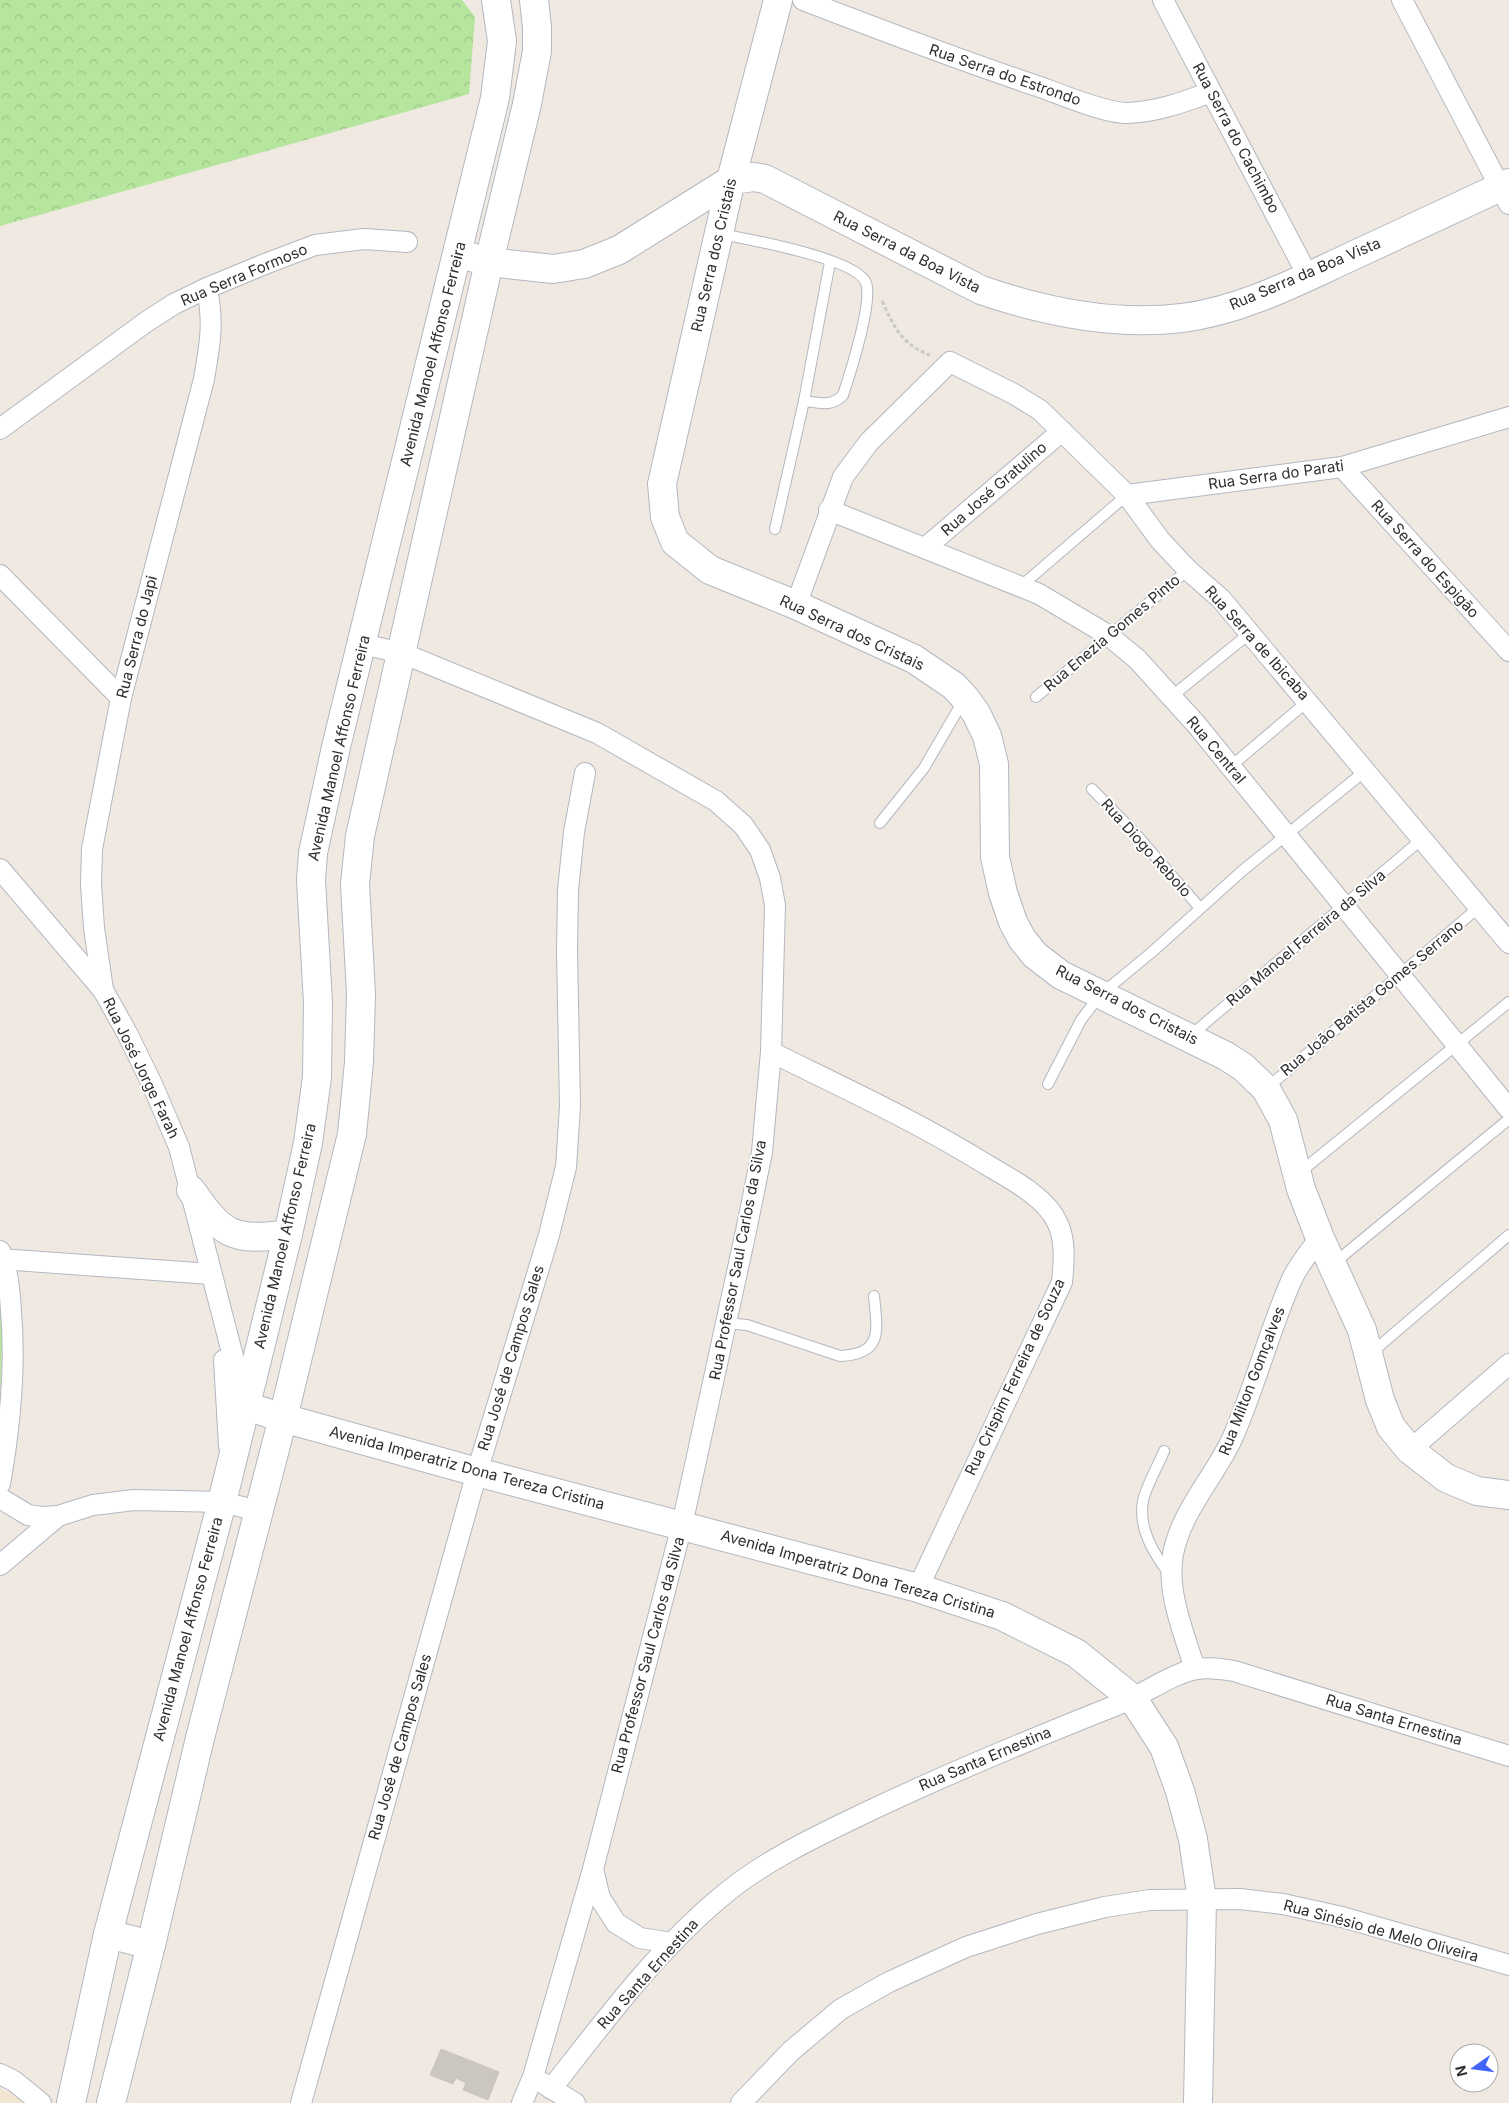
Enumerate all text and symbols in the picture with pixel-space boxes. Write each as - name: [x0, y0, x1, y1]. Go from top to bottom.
- street label: Rua Serra do Estrondo: [927, 40, 1084, 109]
- street label: Rua Serra do Cachimbo: [1189, 59, 1284, 216]
- street label: Rua Serra dos Cristais: [687, 176, 740, 334]
- street label: Rua Serra da Boa Vista: [831, 206, 984, 297]
- street label: Rua Serra da Boa Vista: [1226, 233, 1383, 314]
- street label: Rua Serra Formoso: [178, 239, 310, 310]
- street label: Avenida Manoel Affonso Ferreira: [395, 239, 470, 468]
- street label: Rua José Gratulino: [937, 438, 1050, 540]
- street label: Rua Serra do Parati: [1207, 456, 1345, 493]
- street label: Rua Serra do Espigão: [1367, 496, 1483, 622]
- street label: Rua Enezia Gomes Pinto: [1040, 570, 1184, 695]
- street label: Rua Serra do Japi: [112, 573, 161, 700]
- street label: Rua Serra de Ibicaba: [1201, 581, 1314, 704]
- street label: Rua Serra dos Cristais: [777, 591, 928, 674]
- street label: Avenida Manoel Affonso Ferreira: [303, 633, 374, 863]
- street label: Rua Central: [1183, 712, 1250, 787]
- street label: Rua Diogo Rebolo: [1097, 794, 1196, 901]
- street label: Rua Manoel Ferreira da Silva: [1222, 865, 1389, 1010]
- street label: Rua João Batista Gomes Serrano: [1276, 915, 1467, 1080]
- street label: Rua Serra dos Cristais: [1053, 960, 1202, 1049]
- street label: Rua José Jorge Farah: [99, 994, 184, 1141]
- street label: Avenida Manoel Affonso Ferreira: [249, 1121, 320, 1351]
- street label: Rua Professor Saul Carlos da Silva: [705, 1138, 770, 1382]
- street label: Rua José de Campos Sales: [473, 1263, 548, 1453]
- street label: Rua Crispim Ferreira de Souza: [960, 1275, 1069, 1478]
- street label: Rua Milton Gomçalves: [1214, 1304, 1289, 1458]
- street label: Avenida Imperatriz Dona Tereza Cristina: [327, 1422, 607, 1513]
- street label: Avenida Manoel Affonso Ferreira: [148, 1515, 227, 1743]
- street label: Avenida Imperatriz Dona Tereza Cristina: [719, 1525, 997, 1622]
- street label: Rua Professor Saul Carlos da Silva: [607, 1535, 688, 1775]
- street label: Rua José de Campos Sales: [364, 1651, 435, 1842]
- street label: Rua Santa Ernestina: [1323, 1690, 1465, 1749]
- street label: Rua Santa Ernestina: [916, 1722, 1054, 1795]
- street label: Rua Sinésio de Melo Oliveira: [1281, 1895, 1481, 1966]
- street label: Rua Santa Ernestina: [593, 1915, 702, 2033]
- north arrow: [1449, 2043, 1499, 2093]
- text: N: [1451, 2064, 1470, 2078]

